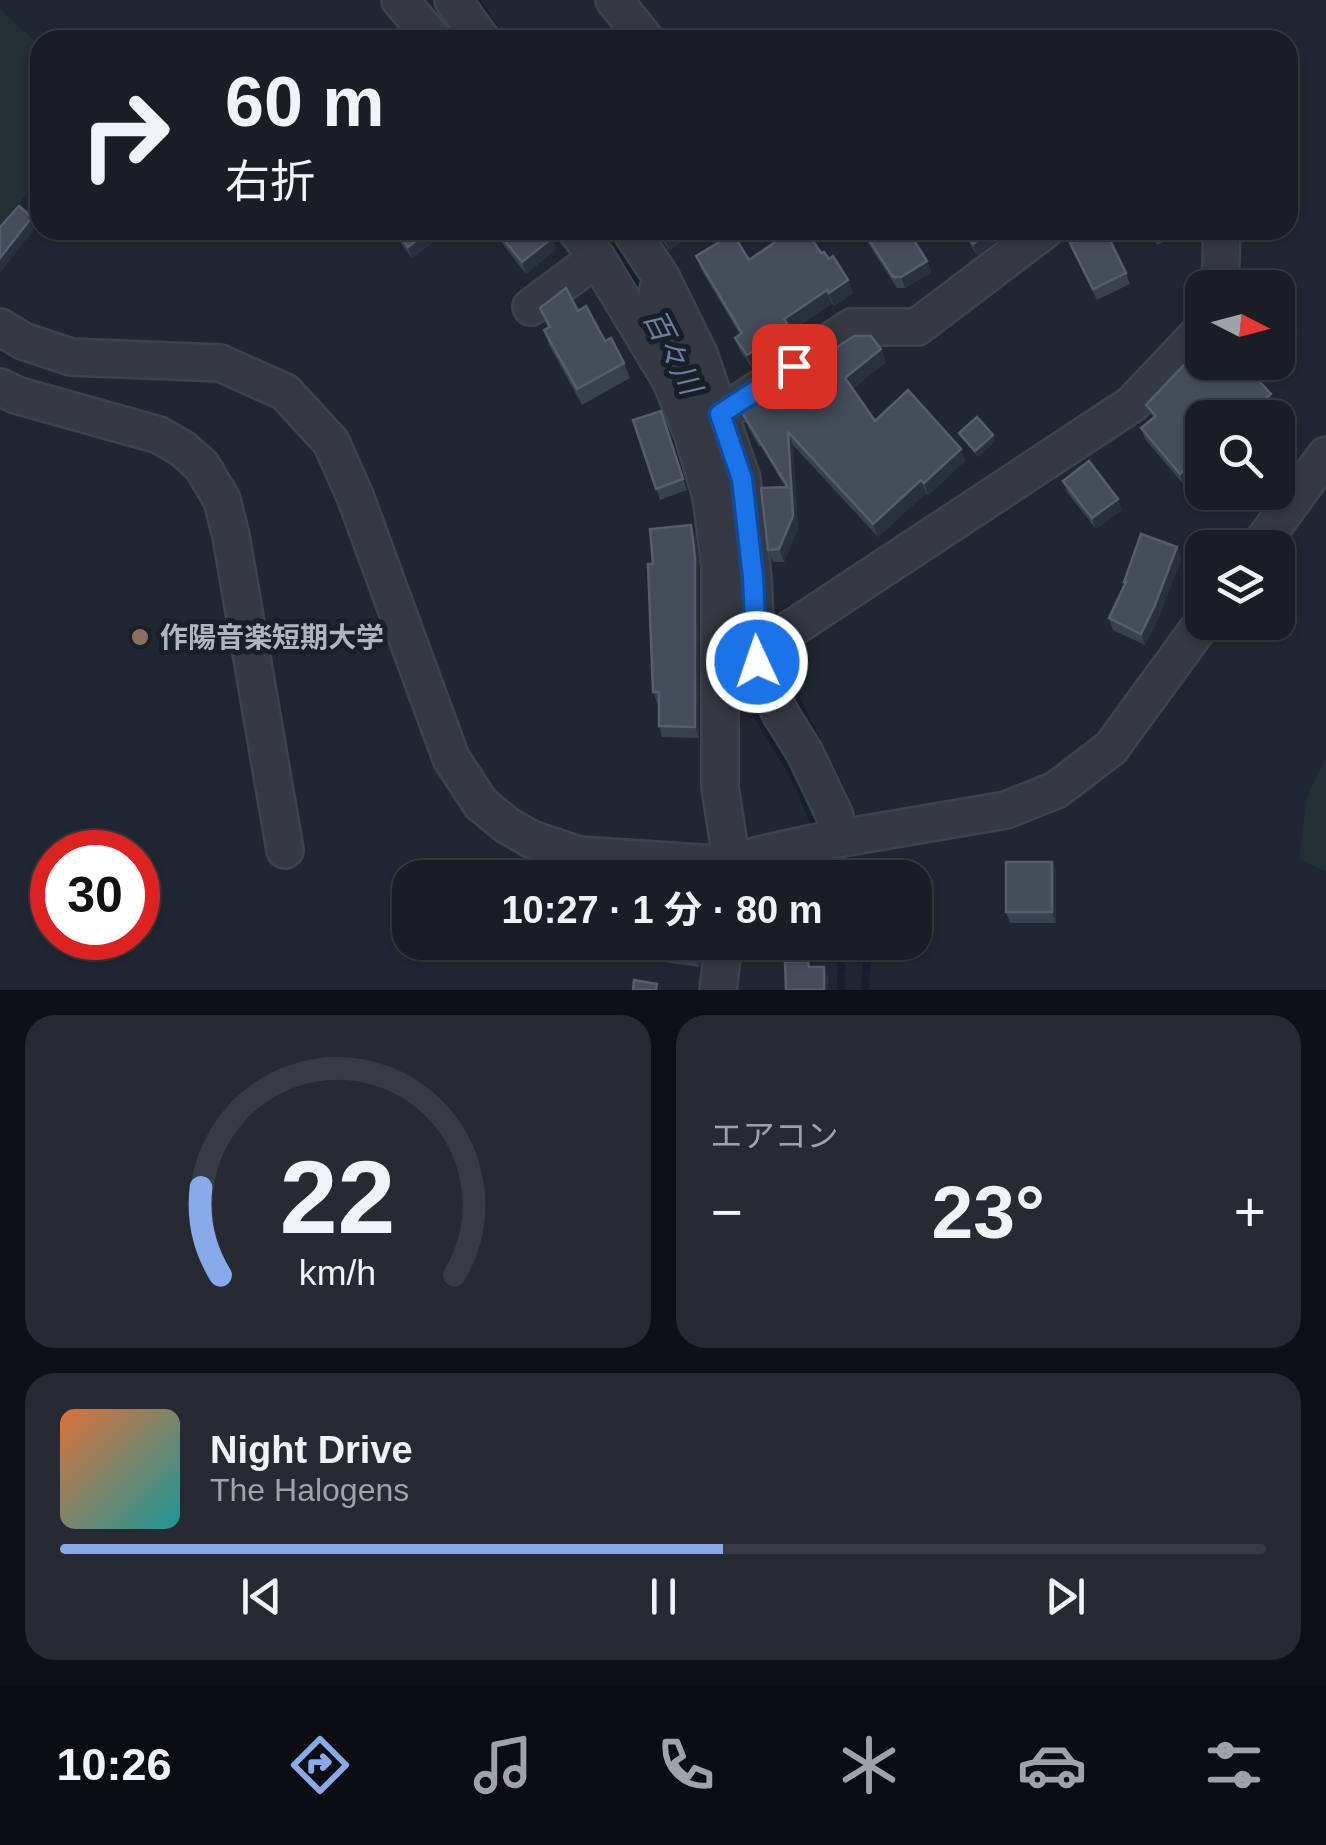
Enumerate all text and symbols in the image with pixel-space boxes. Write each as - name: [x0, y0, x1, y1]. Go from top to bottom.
- text: 60 m: [225, 63, 385, 141]
- icon: right: [60, 70, 190, 200]
- text: 右折: [225, 156, 315, 207]
- north arrow: [1185, 270, 1295, 380]
- map controls: [1185, 270, 1295, 640]
- water label: 百々川: [637, 304, 709, 402]
- pin: [752, 324, 837, 409]
- icon: arrive: [767, 339, 822, 394]
- button: search: [1185, 400, 1295, 510]
- button: layers: [1185, 530, 1295, 640]
- position arrow: [705, 610, 809, 714]
- place label: 作陽音楽短期大学: [160, 622, 384, 653]
- marker: 作陽音楽短期大学: [129, 626, 151, 648]
- speed limit sign: 30: [30, 830, 160, 960]
- text: 10:27 · 1 分 · 80 m: [501, 889, 823, 931]
- text: エアコン: [711, 1118, 839, 1154]
- text: 22: [280, 1139, 396, 1255]
- text: 23°: [932, 1170, 1045, 1254]
- text: −: [711, 1181, 743, 1243]
- text: +: [1234, 1181, 1266, 1243]
- text: km/h: [299, 1253, 376, 1293]
- text: Night Drive: [210, 1429, 413, 1471]
- text: The Halogens: [210, 1472, 409, 1508]
- icon: previous: [234, 1569, 289, 1624]
- icon: pause: [636, 1569, 691, 1624]
- icon: next: [1038, 1569, 1093, 1624]
- icon: directions: [285, 1730, 355, 1800]
- icon: music: [468, 1730, 538, 1800]
- icon: phone: [651, 1730, 721, 1800]
- icon: climate: [834, 1730, 904, 1800]
- icon: car: [1017, 1730, 1087, 1800]
- icon: filters: [1199, 1730, 1269, 1800]
- text: 10:26: [56, 1739, 172, 1790]

